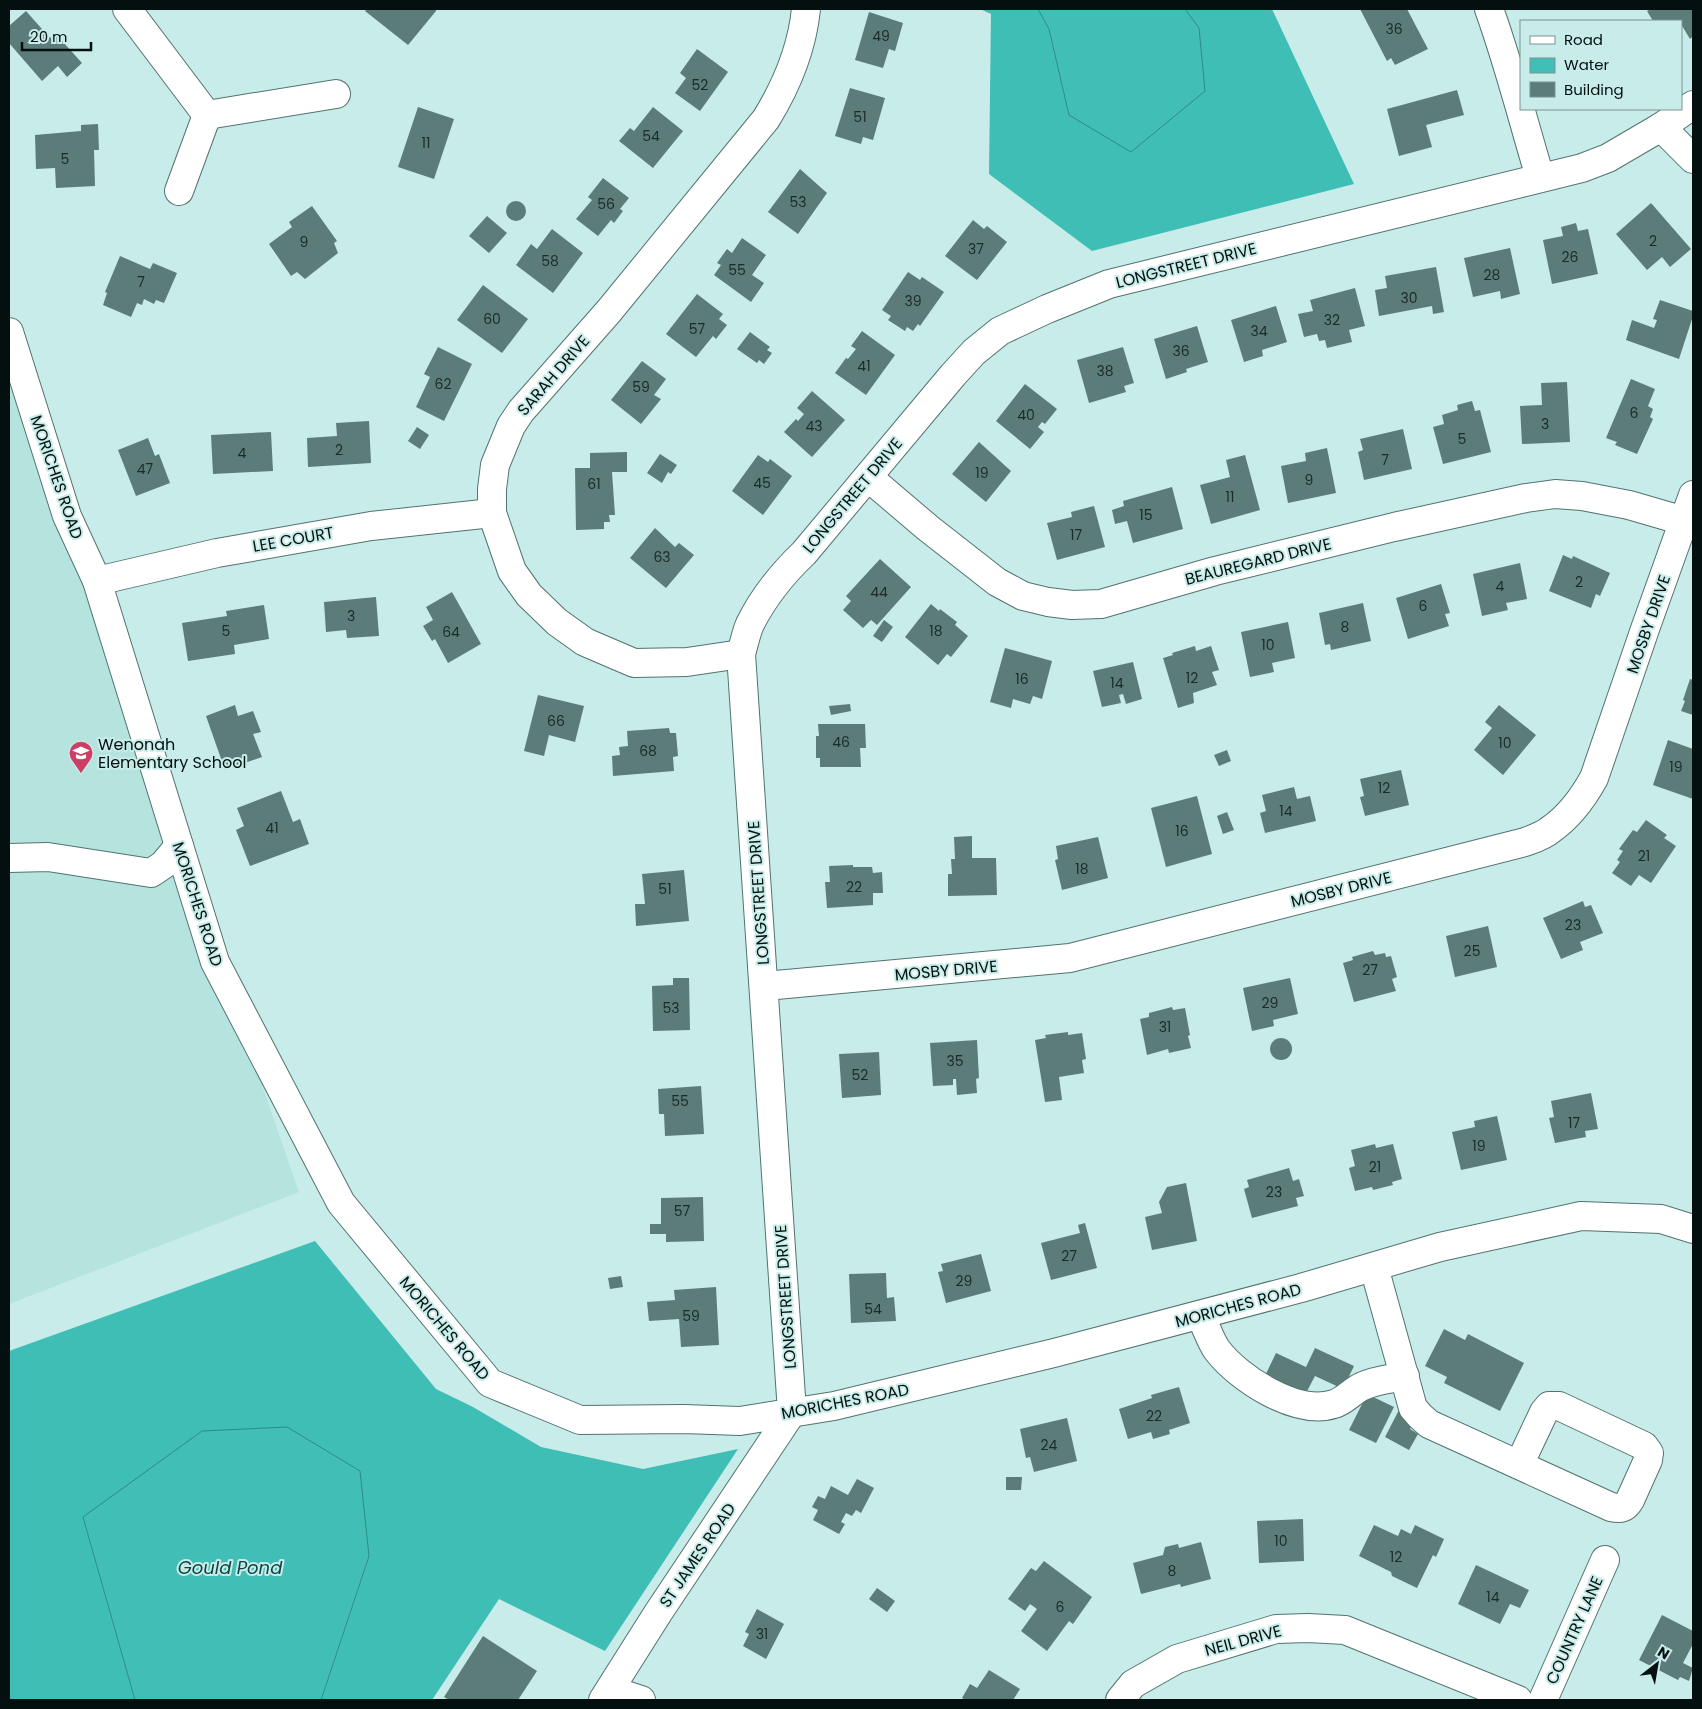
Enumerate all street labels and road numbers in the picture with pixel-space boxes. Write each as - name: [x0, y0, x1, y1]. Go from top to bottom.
- street label: LONGSTREET DRIVE: [1113, 237, 1259, 294]
- street label: SARAH DRIVE: [512, 330, 595, 421]
- street label: MORICHES ROAD: [25, 412, 89, 542]
- street label: LONGSTREET DRIVE: [797, 433, 908, 558]
- street label: LEE COURT: [251, 521, 336, 558]
- street label: BEAUREGARD DRIVE: [1183, 532, 1334, 591]
- street label: MOSBY DRIVE: [1621, 572, 1676, 677]
- street label: LONGSTREET DRIVE: [742, 820, 775, 966]
- street label: MORICHES ROAD: [167, 839, 229, 969]
- street label: MOSBY DRIVE: [1288, 866, 1394, 913]
- street label: MOSBY DRIVE: [894, 955, 998, 986]
- street label: LONGSTREET DRIVE: [769, 1224, 802, 1370]
- street label: MORICHES ROAD: [394, 1271, 495, 1385]
- street label: MORICHES ROAD: [1173, 1278, 1304, 1333]
- street label: MORICHES ROAD: [779, 1378, 911, 1425]
- street label: ST JAMES ROAD: [654, 1498, 741, 1612]
- street label: COUNTRY LANE: [1540, 1572, 1609, 1688]
- street label: NEIL DRIVE: [1202, 1619, 1284, 1662]

